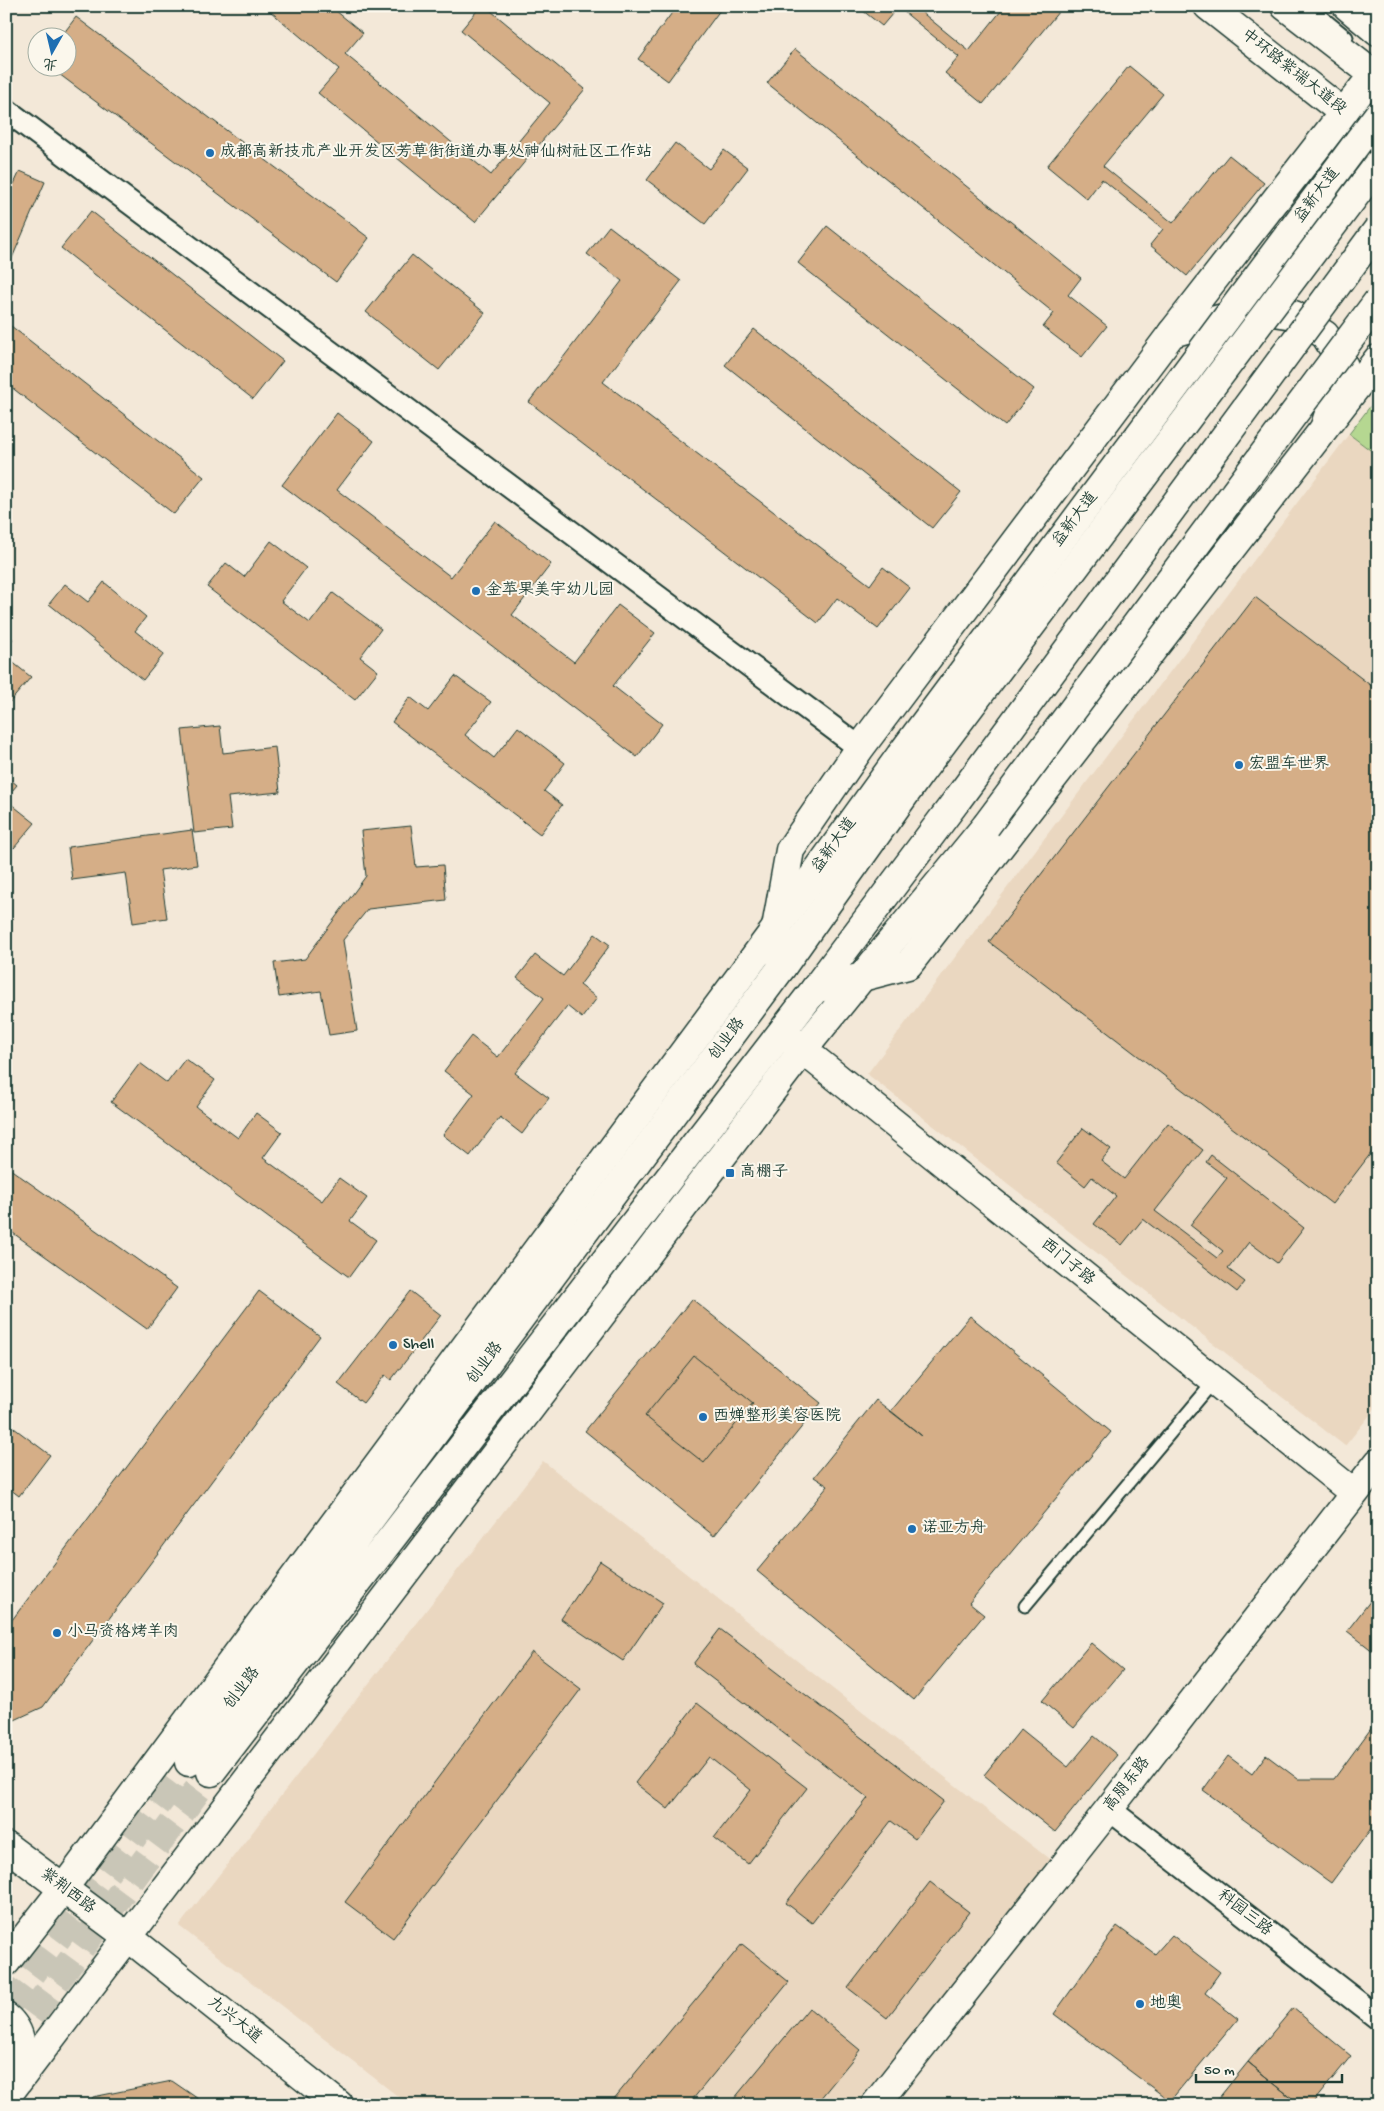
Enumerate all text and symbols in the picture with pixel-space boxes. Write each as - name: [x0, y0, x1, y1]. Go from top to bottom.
- street label: 中环路紫瑞大道段: [1237, 25, 1351, 120]
- north arrow: [28, 28, 78, 78]
- text: 北: [42, 53, 59, 72]
- place label: 成都高新技术产业开发区芳草街街道办事处神仙树社区工作站: [220, 142, 652, 163]
- marker: 成都高新技术产业开发区芳草街街道办事处神仙树社区工作站: [204, 147, 216, 159]
- street label: 益新大道: [1290, 164, 1345, 227]
- street label: 益新大道: [1048, 488, 1103, 551]
- place label: 金苹果美宇幼儿园: [486, 580, 614, 601]
- marker: 金苹果美宇幼儿园: [470, 585, 482, 597]
- place label: 宏盟车世界: [1249, 754, 1329, 775]
- marker: 宏盟车世界: [1233, 759, 1245, 771]
- street label: 益新大道: [808, 814, 861, 877]
- street label: 创业路: [704, 1014, 750, 1065]
- place label: 高棚子: [740, 1162, 788, 1183]
- marker: 高棚子: [724, 1167, 736, 1179]
- street label: 西门子路: [1036, 1234, 1099, 1291]
- place label: Shell: [403, 1336, 434, 1355]
- street label: 创业路: [462, 1338, 508, 1389]
- marker: Shell: [387, 1339, 399, 1351]
- place label: 西婵整形美容医院: [713, 1406, 841, 1427]
- marker: 西婵整形美容医院: [697, 1411, 709, 1423]
- place label: 诺亚方舟: [922, 1518, 986, 1539]
- marker: 诺亚方舟: [906, 1523, 918, 1535]
- place label: 小马资格烤羊肉: [67, 1622, 179, 1643]
- marker: 小马资格烤羊肉: [51, 1627, 63, 1639]
- street label: 创业路: [219, 1663, 265, 1714]
- street label: 高朋东路: [1099, 1753, 1155, 1816]
- street label: 紫荆西路: [36, 1864, 99, 1919]
- street label: 科园三路: [1213, 1885, 1276, 1941]
- street label: 九兴大道: [203, 1993, 265, 2049]
- place label: 地奥: [1150, 1993, 1182, 2014]
- marker: 地奥: [1134, 1998, 1146, 2010]
- scale bar: [1196, 2051, 1343, 2083]
- text: 50 m: [1204, 2062, 1235, 2080]

